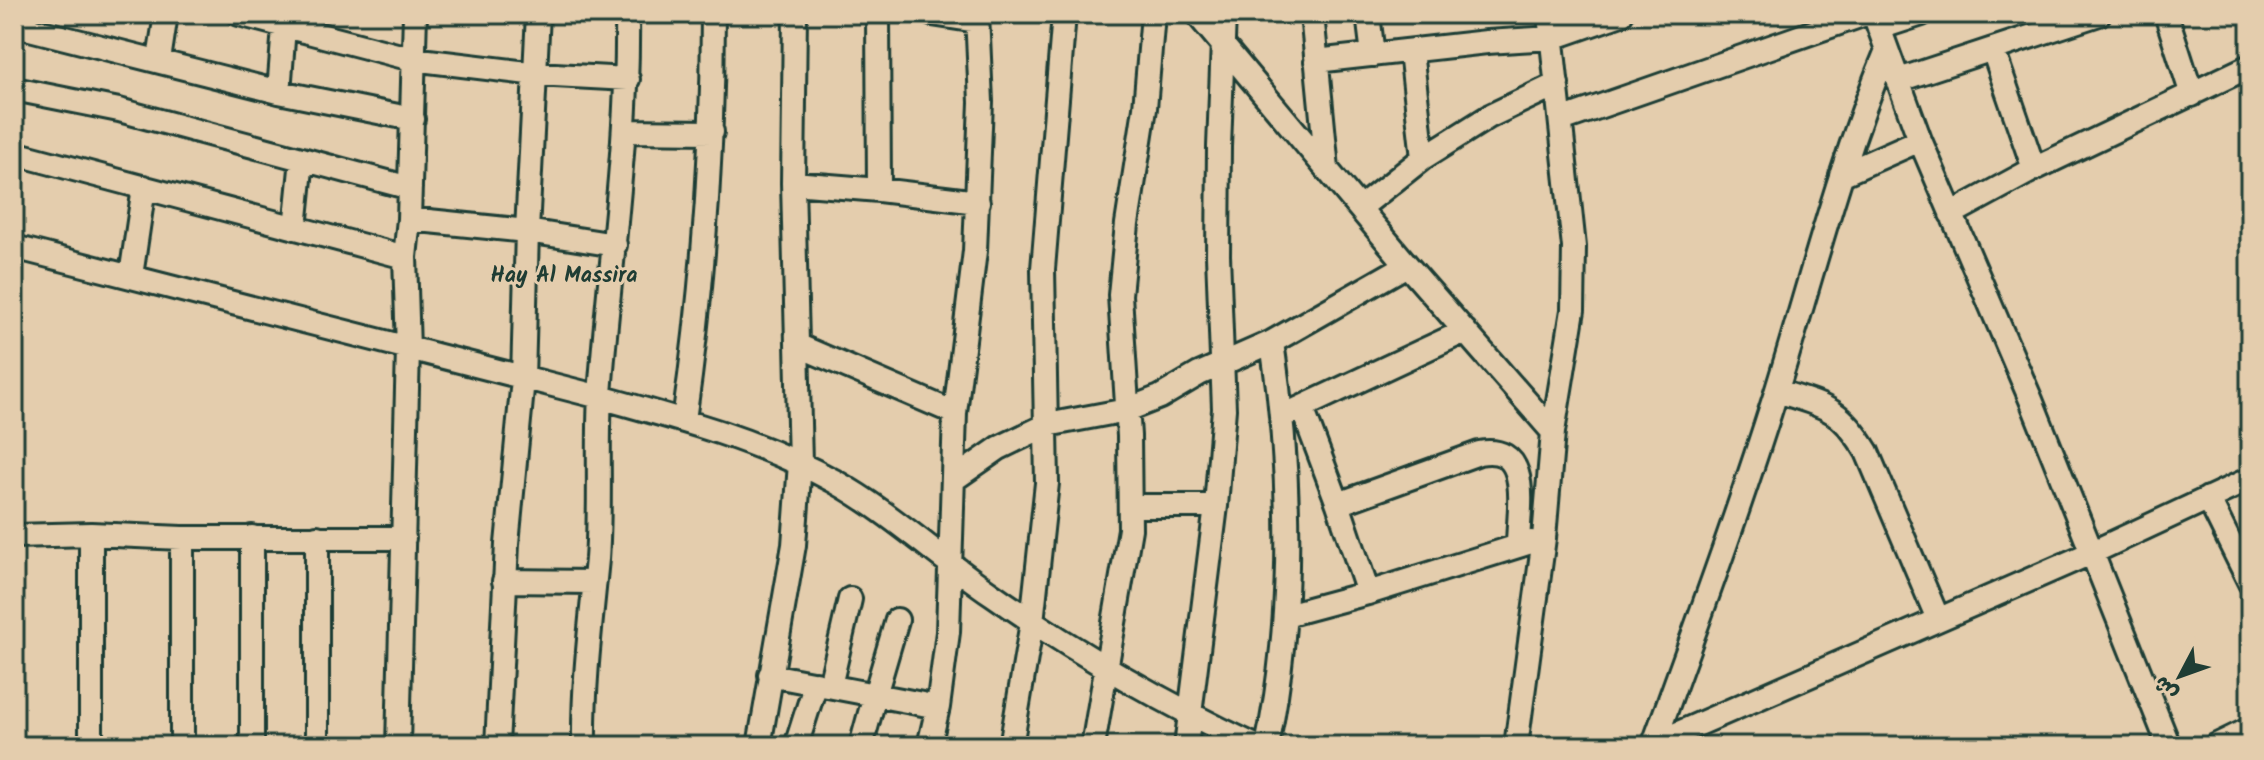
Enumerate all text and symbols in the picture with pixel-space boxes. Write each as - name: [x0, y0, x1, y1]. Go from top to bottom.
- district label: Hay Al Massira: [491, 259, 637, 294]
- north arrow: [2140, 636, 2220, 716]
- text: ش: [2146, 667, 2188, 708]

